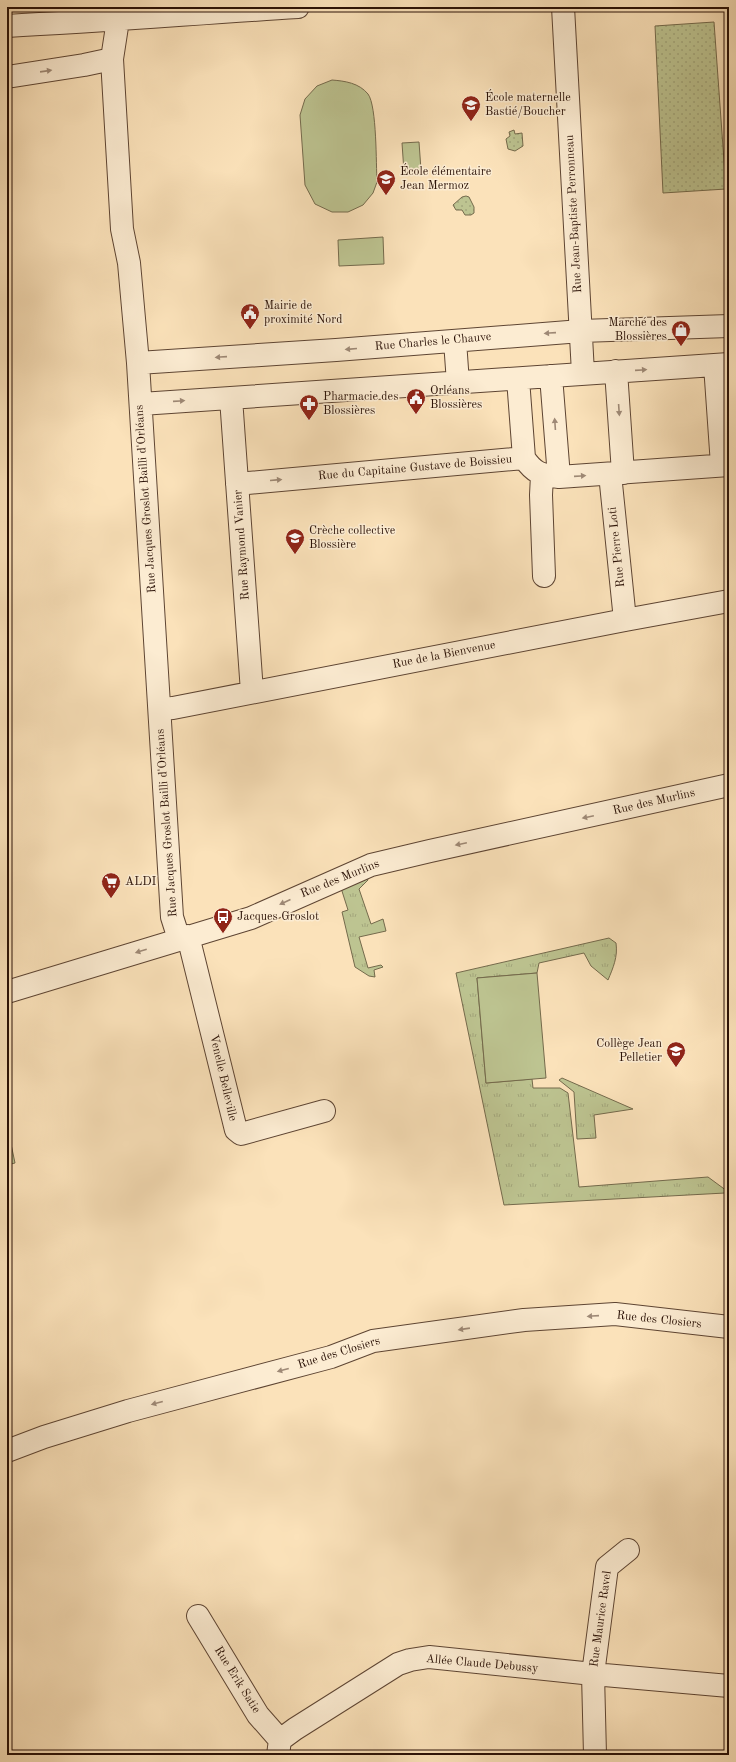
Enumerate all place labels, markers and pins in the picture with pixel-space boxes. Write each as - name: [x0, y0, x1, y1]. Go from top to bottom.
- place label: École maternelle Bastié/Boucher: [485, 89, 571, 118]
- school or university icon: École maternelle Bastié/Boucher: [460, 94, 482, 122]
- place label: École élémentaire Jean Mermoz: [400, 163, 492, 192]
- school or university icon: École élémentaire Jean Mermoz: [375, 168, 397, 196]
- place label: Mairie de proximité Nord: [264, 300, 343, 326]
- public building icon: Mairie de proximité Nord: [239, 302, 261, 330]
- place label: Marché des Blossières: [608, 317, 667, 343]
- shop icon: Marché des Blossières: [670, 319, 692, 347]
- place label: Orléans Blossières: [430, 385, 482, 411]
- public building icon: Orléans Blossières: [405, 387, 427, 415]
- place label: Pharmacie des Blossières: [323, 391, 398, 417]
- pharmacy icon: Pharmacie des Blossières: [298, 393, 320, 421]
- place label: Crèche collective Blossière: [309, 525, 396, 551]
- school or university icon: Crèche collective Blossière: [284, 527, 306, 555]
- supermarket icon: ALDI: [100, 871, 122, 899]
- place label: ALDI: [125, 876, 157, 888]
- bus stop icon: Jacques Groslot: [212, 906, 234, 934]
- place label: Jacques Groslot: [237, 911, 319, 923]
- place label: Collège Jean Pelletier: [596, 1038, 663, 1064]
- school or university icon: Collège Jean Pelletier: [665, 1040, 687, 1068]

